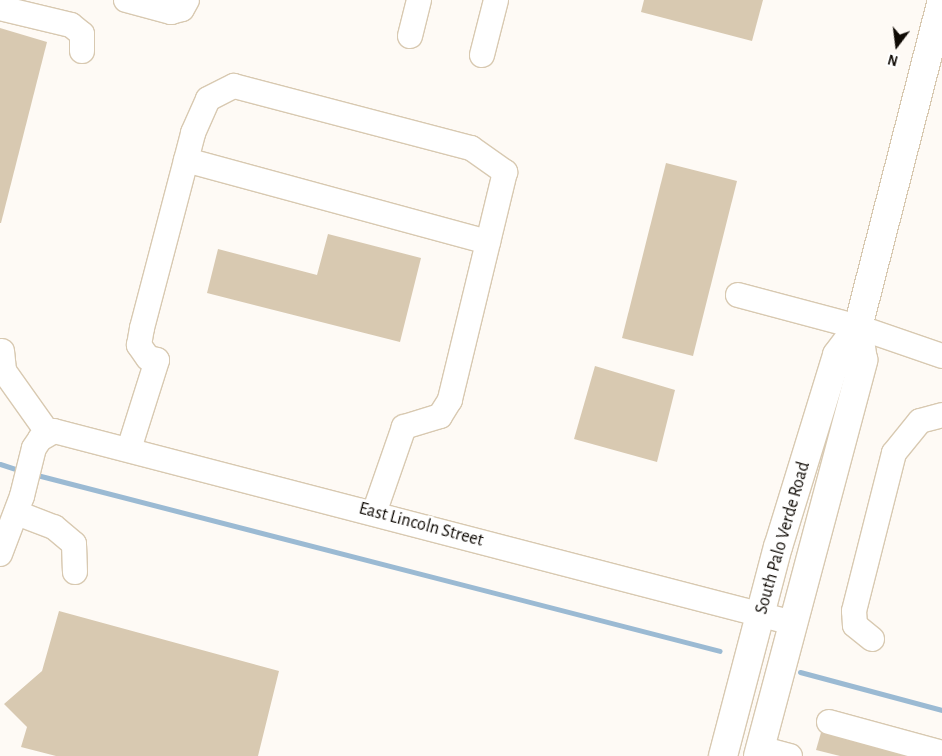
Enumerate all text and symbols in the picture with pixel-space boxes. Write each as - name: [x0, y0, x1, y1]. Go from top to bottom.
- north arrow: [872, 20, 922, 70]
- text: N: [887, 51, 900, 68]
- street label: South Palo Verde Road: [751, 459, 815, 617]
- street label: East Lincoln Street: [356, 498, 486, 552]

